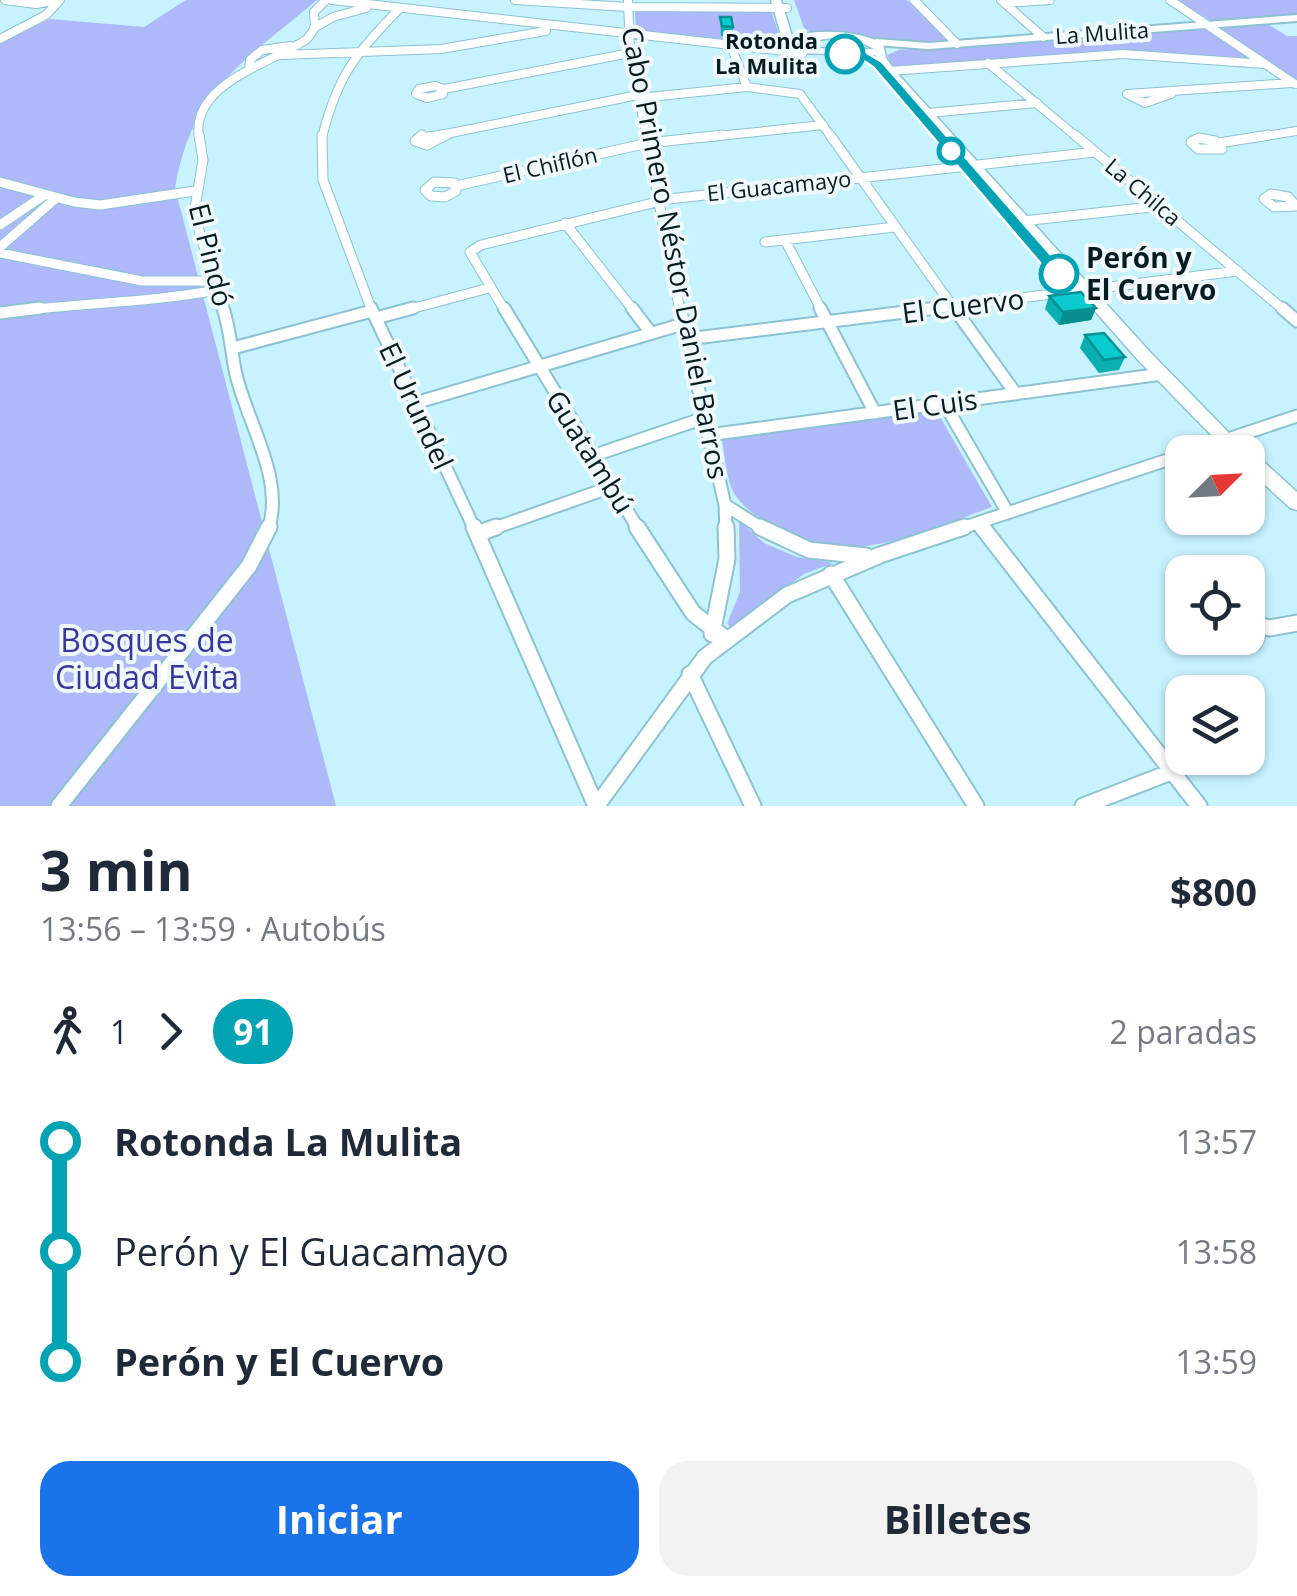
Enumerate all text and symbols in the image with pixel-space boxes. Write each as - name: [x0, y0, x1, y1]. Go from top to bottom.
- street label: La Mulita: [1054, 14, 1150, 50]
- street label: Cabo Primero Néstor Daniel Barros: [613, 24, 738, 482]
- place label: Rotonda La Mulita: [715, 25, 818, 80]
- marker: Rotonda La Mulita: [826, 35, 864, 73]
- unlabelled marker: [938, 138, 964, 164]
- street label: El Chiflón: [500, 139, 600, 189]
- street label: La Chilca: [1099, 151, 1188, 232]
- street label: El Guacamayo: [705, 163, 852, 207]
- street label: El Pindó: [181, 199, 243, 310]
- place label: Perón y El Cuervo: [1086, 238, 1216, 308]
- marker: Perón y El Cuervo: [1040, 255, 1078, 293]
- street label: El Cuervo: [900, 279, 1026, 331]
- street label: El Urundel: [371, 336, 463, 475]
- street label: El Cuis: [890, 379, 980, 429]
- street label: Guatambú: [538, 383, 644, 520]
- north arrow: [1165, 435, 1265, 535]
- map controls: [1165, 435, 1265, 775]
- button: locate: [1165, 555, 1265, 655]
- park label: Bosques de Ciudad Evita: [55, 618, 239, 698]
- button: layers: [1165, 675, 1265, 775]
- text: 3 min: [40, 832, 193, 907]
- text: $800: [1170, 865, 1257, 917]
- text: 13:56 – 13:59 · Autobús: [40, 907, 386, 950]
- icon: walk: [40, 1004, 95, 1059]
- icon: forward: [143, 1004, 198, 1059]
- text: 91: [233, 1008, 273, 1055]
- text: 1: [110, 1010, 128, 1053]
- text: 2 paradas: [1110, 1010, 1257, 1053]
- text: Rotonda La Mulita: [114, 1115, 462, 1167]
- text: 13:57: [1175, 1120, 1257, 1163]
- text: Perón y El Guacamayo: [114, 1225, 509, 1277]
- text: 13:58: [1175, 1230, 1257, 1273]
- text: Perón y El Cuervo: [114, 1335, 444, 1387]
- text: 13:59: [1175, 1340, 1257, 1383]
- button: Iniciar: [40, 1461, 639, 1576]
- button: Billetes: [659, 1461, 1257, 1576]

